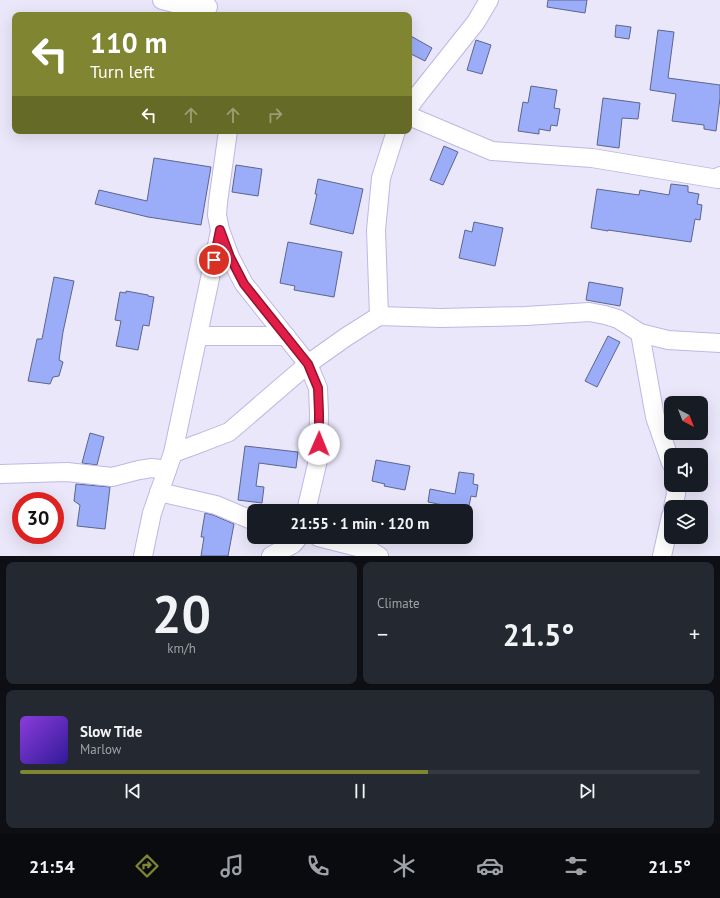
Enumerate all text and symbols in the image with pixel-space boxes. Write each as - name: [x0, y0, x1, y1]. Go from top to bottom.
- text: 110 m: [90, 24, 167, 61]
- icon: left: [24, 28, 76, 80]
- text: Turn left: [90, 60, 155, 83]
- icon: left: [138, 104, 160, 126]
- icon: ahead: [180, 104, 202, 126]
- icon: ahead: [222, 104, 244, 126]
- icon: right: [264, 104, 286, 126]
- pin: [197, 243, 231, 277]
- icon: arrive: [203, 249, 225, 271]
- north arrow: [664, 396, 708, 440]
- map controls: [664, 396, 708, 544]
- position arrow: [298, 423, 340, 465]
- button: sound: [664, 448, 708, 492]
- speed limit sign: 30: [12, 492, 64, 544]
- button: layers: [664, 500, 708, 544]
- text: 21:55 · 1 min · 120 m: [291, 514, 429, 533]
- text: 20: [152, 580, 211, 647]
- text: Climate: [377, 595, 420, 612]
- text: 21.5°: [503, 615, 574, 654]
- text: −: [377, 620, 388, 648]
- text: +: [689, 620, 700, 648]
- text: km/h: [167, 640, 196, 657]
- text: Slow Tide: [80, 722, 142, 741]
- text: Marlow: [80, 741, 121, 758]
- icon: previous: [122, 780, 144, 802]
- icon: pause: [349, 780, 371, 802]
- icon: next: [576, 780, 598, 802]
- icon: directions: [133, 852, 161, 880]
- icon: music: [218, 852, 246, 880]
- icon: phone: [304, 852, 332, 880]
- icon: climate: [390, 852, 418, 880]
- icon: car: [476, 852, 504, 880]
- icon: filters: [562, 852, 590, 880]
- text: 21:54: [29, 855, 75, 878]
- text: 21.5°: [648, 855, 691, 878]

